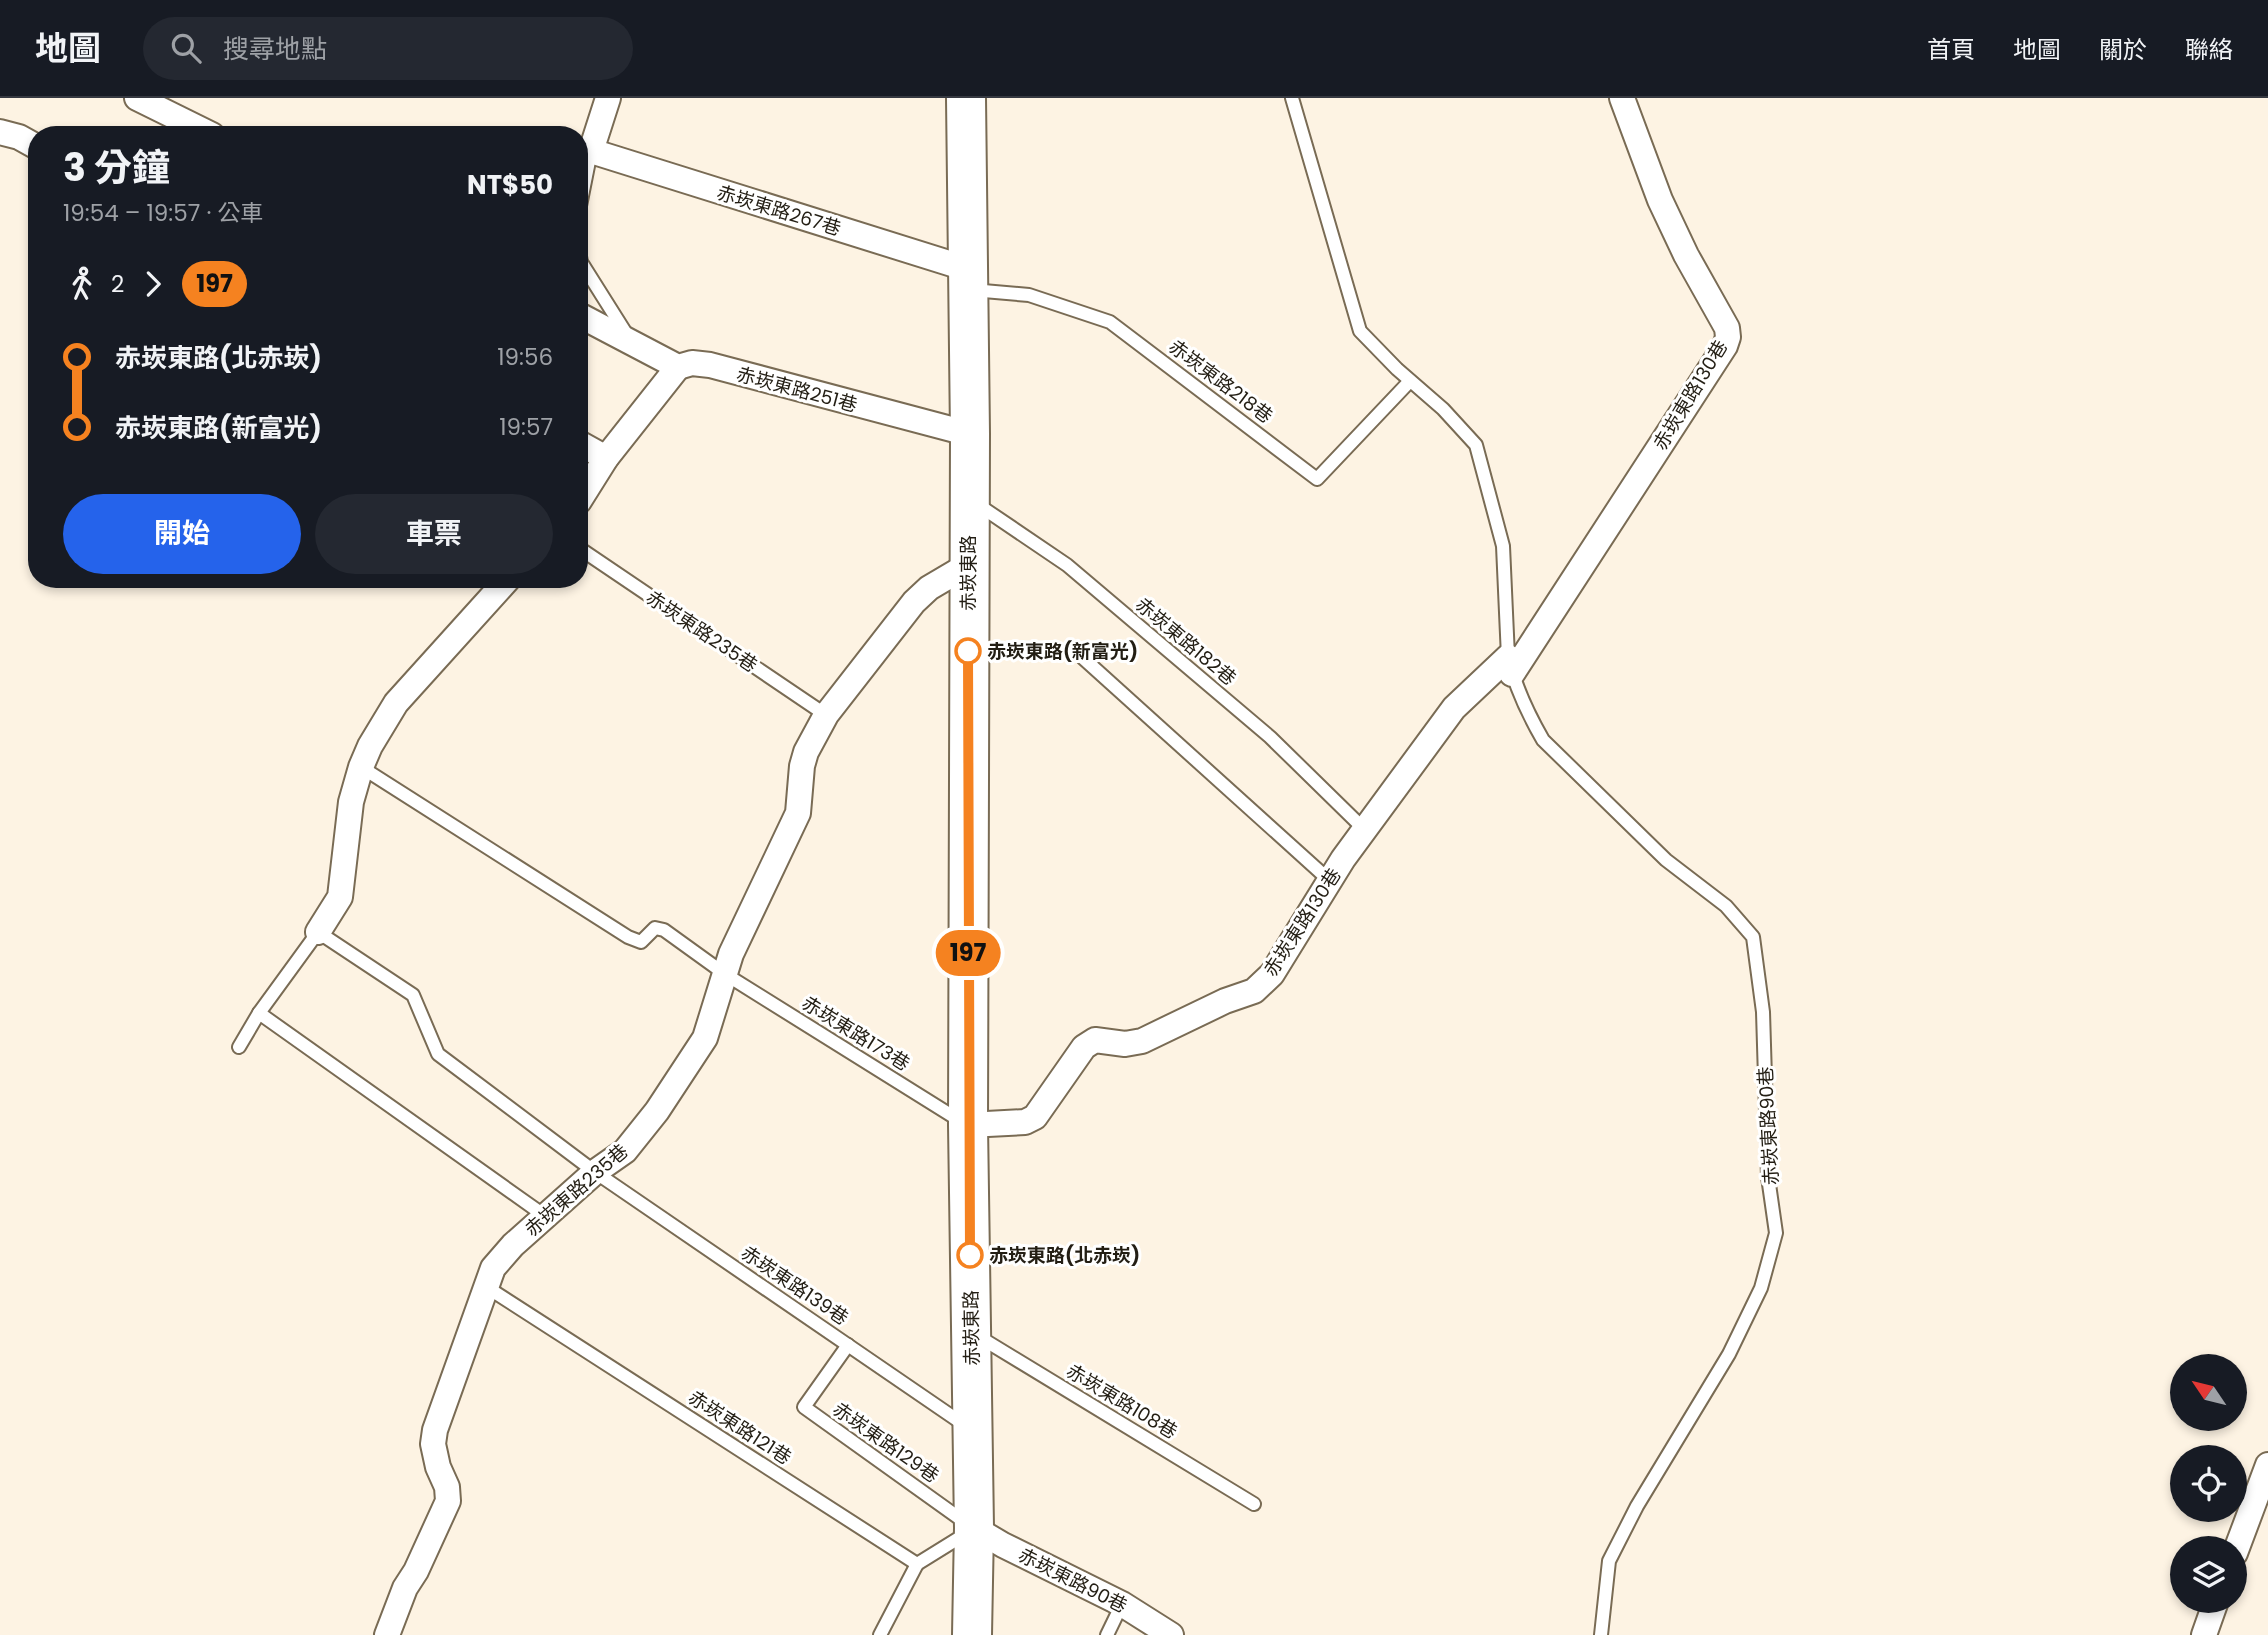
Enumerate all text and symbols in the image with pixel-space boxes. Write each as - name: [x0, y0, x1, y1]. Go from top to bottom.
- search box: [143, 17, 633, 80]
- text: 地圖: [35, 25, 101, 72]
- icon: search: [167, 29, 205, 67]
- text: 搜尋地點: [223, 31, 327, 67]
- text: 首頁: [1927, 33, 1975, 66]
- text: 地圖: [2013, 33, 2061, 66]
- text: 關於: [2099, 33, 2147, 66]
- text: 聯絡: [2185, 33, 2233, 66]
- text: 3 分鐘: [63, 141, 170, 194]
- text: NT$50: [467, 167, 553, 203]
- street label: 赤崁東路267巷: [714, 179, 844, 242]
- text: 19:54 – 19:57 · 公車: [63, 197, 263, 229]
- icon: walk: [63, 265, 101, 303]
- icon: forward: [134, 265, 172, 303]
- text: 197: [196, 267, 233, 300]
- text: 2: [111, 268, 124, 300]
- street label: 赤崁東路218巷: [1163, 333, 1278, 429]
- street label: 赤崁東路130巷: [1647, 335, 1734, 455]
- text: 赤崁東路(北赤崁): [115, 340, 322, 376]
- text: 19:56: [497, 341, 553, 373]
- street label: 赤崁東路251巷: [734, 360, 860, 419]
- text: 赤崁東路(新富光): [115, 410, 322, 446]
- text: 19:57: [499, 411, 553, 443]
- button: 開始: [63, 494, 301, 574]
- button: 車票: [315, 494, 553, 574]
- street label: 赤崁東路: [955, 535, 982, 611]
- street label: 赤崁東路235巷: [641, 584, 763, 679]
- street label: 赤崁東路182巷: [1130, 591, 1242, 692]
- marker: 赤崁東路(新富光): [955, 638, 981, 664]
- place label: 赤崁東路(新富光): [987, 638, 1138, 665]
- street label: 赤崁東路130巷: [1257, 863, 1348, 982]
- line badge: 197: [928, 930, 1008, 976]
- text: 197: [950, 936, 986, 969]
- street label: 赤崁東路173巷: [797, 989, 915, 1077]
- street label: 赤崁東路90巷: [1752, 1066, 1785, 1186]
- street label: 赤崁東路235巷: [519, 1138, 634, 1243]
- street label: 赤崁東路139巷: [736, 1239, 854, 1331]
- marker: 赤崁東路(北赤崁): [957, 1242, 983, 1268]
- place label: 赤崁東路(北赤崁): [989, 1242, 1140, 1269]
- street label: 赤崁東路: [957, 1290, 986, 1366]
- north arrow: [2170, 1354, 2247, 1432]
- map controls: [2170, 1354, 2247, 1613]
- street label: 赤崁東路108巷: [1061, 1358, 1182, 1445]
- street label: 赤崁東路121巷: [683, 1384, 797, 1471]
- street label: 赤崁東路129巷: [827, 1396, 944, 1489]
- button: locate: [2170, 1445, 2247, 1522]
- button: layers: [2170, 1536, 2247, 1613]
- street label: 赤崁東路90巷: [1014, 1541, 1132, 1619]

